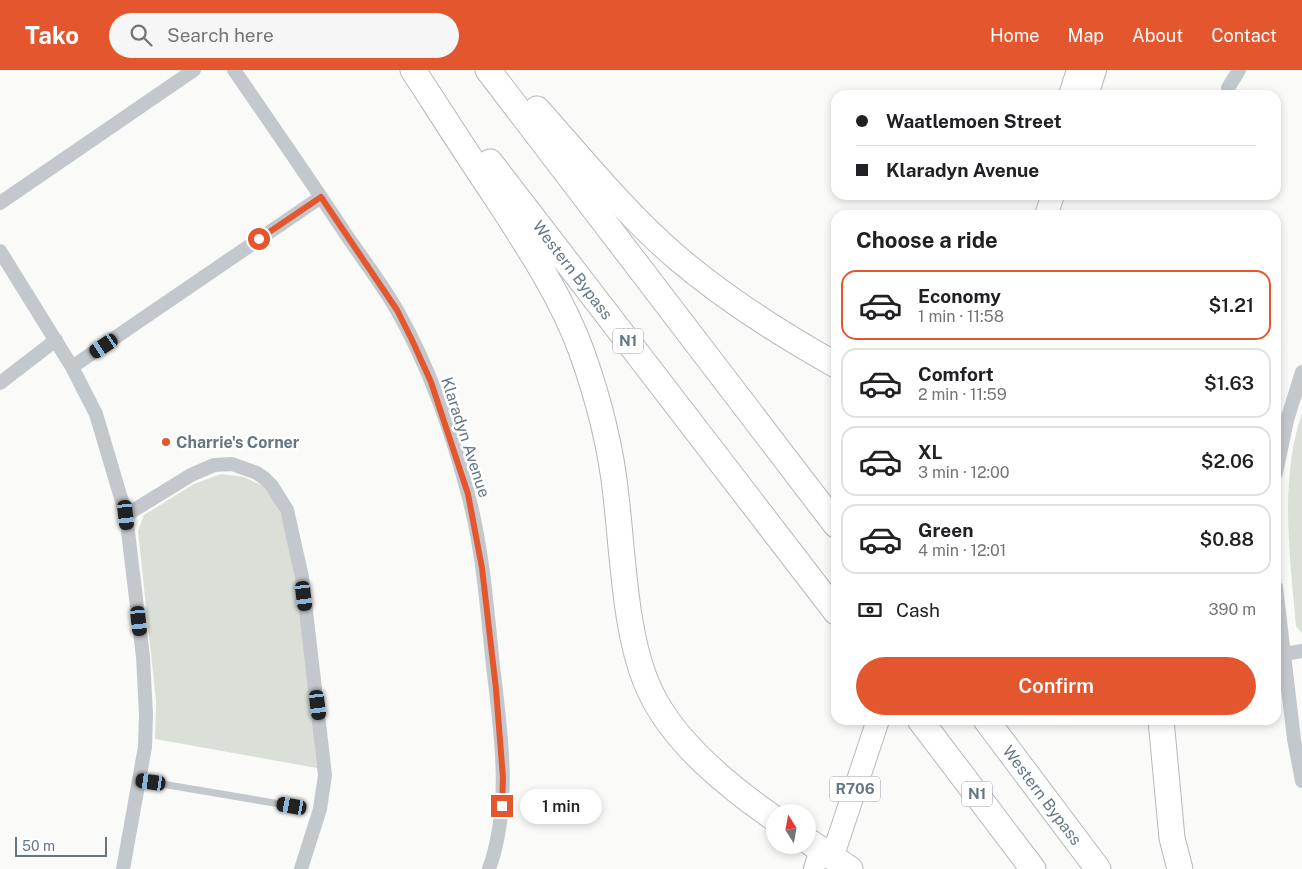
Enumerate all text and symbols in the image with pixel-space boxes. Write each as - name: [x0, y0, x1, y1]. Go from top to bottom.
- search box: [109, 13, 459, 58]
- text: Tako: [25, 21, 79, 49]
- icon: search: [127, 21, 155, 49]
- text: Search here: [167, 24, 274, 46]
- text: Home: [990, 25, 1040, 46]
- text: Map: [1068, 25, 1104, 46]
- text: About: [1132, 25, 1183, 46]
- text: Contact: [1211, 25, 1277, 46]
- text: Waatlemoen Street: [886, 110, 1062, 132]
- text: Klaradyn Avenue: [886, 159, 1039, 181]
- street label: Western Bypass: [529, 217, 616, 323]
- text: Choose a ride: [856, 227, 998, 253]
- route start: [248, 228, 270, 250]
- icon: car: [858, 283, 903, 328]
- text: Economy: [918, 285, 1001, 307]
- text: $1.21: [1209, 294, 1254, 316]
- text: 1 min · 11:58: [918, 307, 1004, 326]
- road number: N1: [613, 328, 643, 354]
- car: [87, 331, 120, 361]
- icon: car: [858, 361, 903, 406]
- text: Comfort: [918, 363, 994, 385]
- text: $1.63: [1204, 372, 1254, 394]
- street label: Klaradyn Avenue: [437, 375, 494, 500]
- text: 2 min · 11:59: [918, 385, 1007, 404]
- place label: Charrie's Corner: [176, 433, 300, 452]
- marker: Charrie's Corner: [160, 436, 172, 448]
- icon: car: [858, 439, 903, 484]
- text: XL: [918, 441, 943, 463]
- text: $2.06: [1201, 450, 1254, 472]
- text: 3 min · 12:00: [918, 463, 1010, 482]
- car: [116, 499, 135, 531]
- icon: car: [858, 517, 903, 562]
- text: Green: [918, 519, 973, 541]
- text: $0.88: [1200, 528, 1254, 550]
- text: 4 min · 12:01: [918, 541, 1006, 560]
- car: [294, 580, 313, 612]
- icon: cash: [856, 596, 884, 624]
- text: Cash: [896, 599, 940, 621]
- text: 390 m: [1209, 600, 1256, 619]
- car: [129, 605, 148, 637]
- button: Confirm: [856, 657, 1256, 715]
- car: [308, 689, 327, 721]
- street label: Western Bypass: [999, 742, 1086, 849]
- car: [135, 772, 166, 792]
- road number: R706: [830, 776, 880, 802]
- road number: N1: [962, 782, 992, 806]
- callout: 1 min: [520, 788, 602, 824]
- route end: [491, 795, 513, 817]
- car: [275, 796, 308, 816]
- text: 1 min: [542, 797, 580, 816]
- north arrow: [766, 804, 816, 854]
- map controls: [766, 804, 816, 854]
- scale bar: [15, 834, 108, 857]
- text: 50 m: [22, 838, 55, 854]

